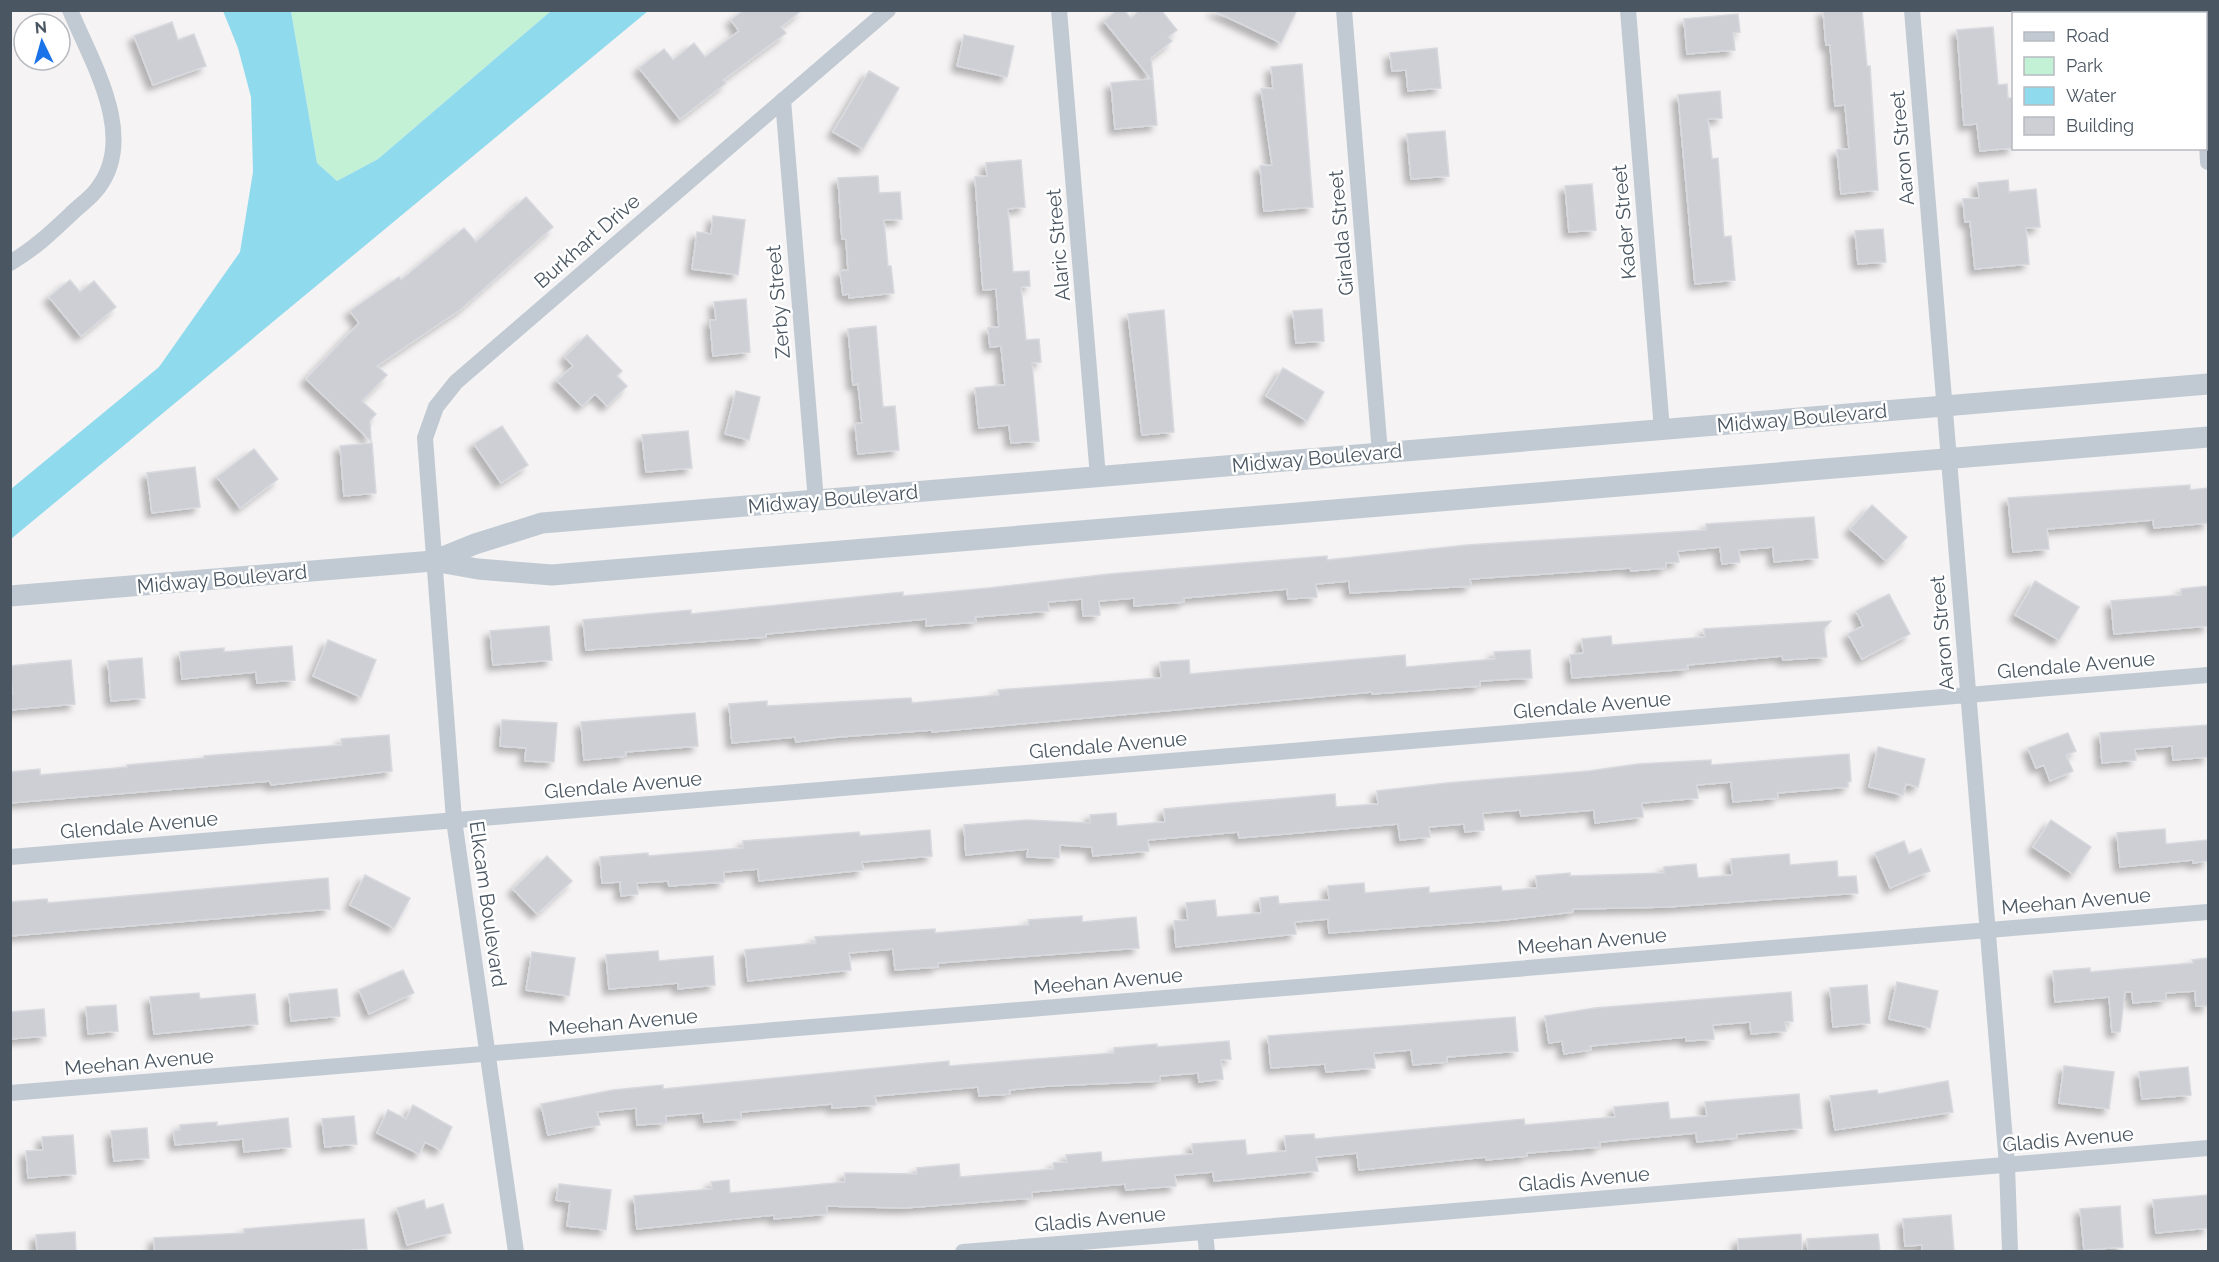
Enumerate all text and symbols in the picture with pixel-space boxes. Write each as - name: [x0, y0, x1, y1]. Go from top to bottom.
- north arrow: [12, 12, 72, 72]
- legend: [2012, 12, 2207, 150]
- text: N: [34, 18, 48, 38]
- text: Road: [2066, 25, 2109, 46]
- text: Park: [2066, 55, 2103, 76]
- text: Water: [2066, 85, 2117, 106]
- street label: Aaron Street: [1885, 89, 1919, 206]
- text: Building: [2066, 115, 2134, 136]
- street label: Kader Street: [1607, 163, 1641, 280]
- street label: Giralda Street: [1324, 169, 1358, 297]
- street label: Alaric Street: [1041, 187, 1075, 302]
- street label: Burkhart Drive: [529, 188, 645, 293]
- street label: Zerby Street: [761, 244, 795, 360]
- street label: Midway Boulevard: [1716, 399, 1888, 437]
- street label: Midway Boulevard: [1231, 439, 1403, 477]
- street label: Midway Boulevard: [747, 480, 919, 518]
- street label: Midway Boulevard: [136, 560, 308, 598]
- street label: Aaron Street: [1925, 574, 1959, 691]
- street label: Glendale Avenue: [1996, 646, 2156, 684]
- street label: Glendale Avenue: [1512, 686, 1672, 724]
- street label: Glendale Avenue: [1028, 726, 1188, 764]
- street label: Glendale Avenue: [543, 766, 703, 804]
- street label: Glendale Avenue: [59, 806, 219, 844]
- street label: Elkcam Boulevard: [464, 819, 512, 989]
- street label: Meehan Avenue: [2000, 882, 2152, 919]
- street label: Meehan Avenue: [1516, 922, 1668, 959]
- street label: Meehan Avenue: [1032, 962, 1184, 999]
- street label: Meehan Avenue: [547, 1003, 699, 1040]
- street label: Meehan Avenue: [63, 1043, 215, 1080]
- street label: Gladis Avenue: [2001, 1121, 2135, 1157]
- street label: Gladis Avenue: [1517, 1161, 1651, 1197]
- street label: Gladis Avenue: [1033, 1201, 1167, 1237]

